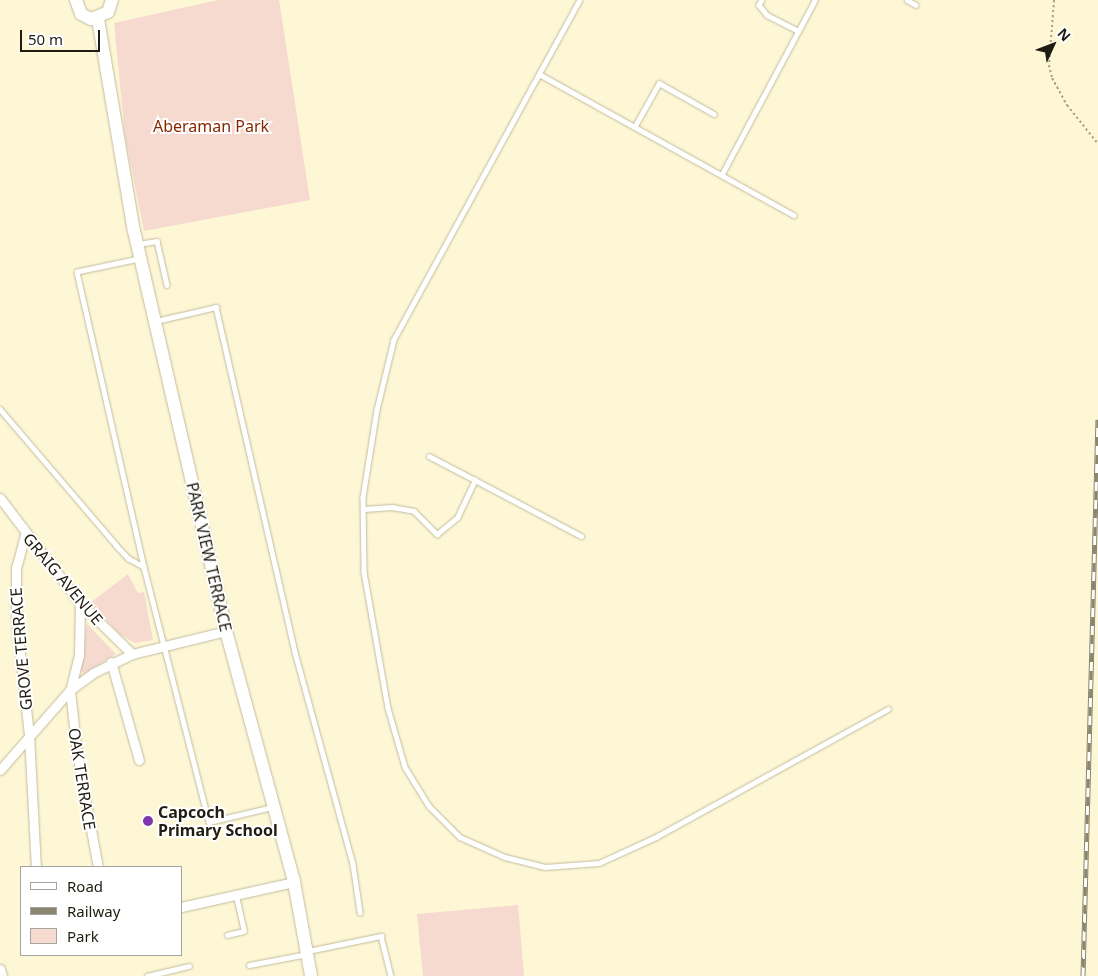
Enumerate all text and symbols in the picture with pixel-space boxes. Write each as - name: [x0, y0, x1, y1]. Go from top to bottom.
- scale bar: [22, 20, 102, 52]
- north arrow: [1028, 20, 1078, 70]
- text: N: [1053, 24, 1075, 45]
- text: 50 m: [28, 29, 63, 49]
- park label: Aberaman Park: [153, 116, 269, 136]
- street label: PARK VIEW TERRACE: [182, 480, 236, 634]
- street label: GRAIG AVENUE: [19, 529, 107, 629]
- street label: GROVE TERRACE: [6, 587, 36, 711]
- street label: OAK TERRACE: [64, 727, 100, 831]
- place label: Capcoch Primary School: [158, 802, 278, 840]
- marker: Capcoch Primary School: [142, 815, 154, 827]
- legend: [20, 866, 182, 956]
- text: Road: [67, 876, 103, 896]
- text: Railway: [67, 901, 120, 921]
- text: Park: [67, 926, 99, 946]

